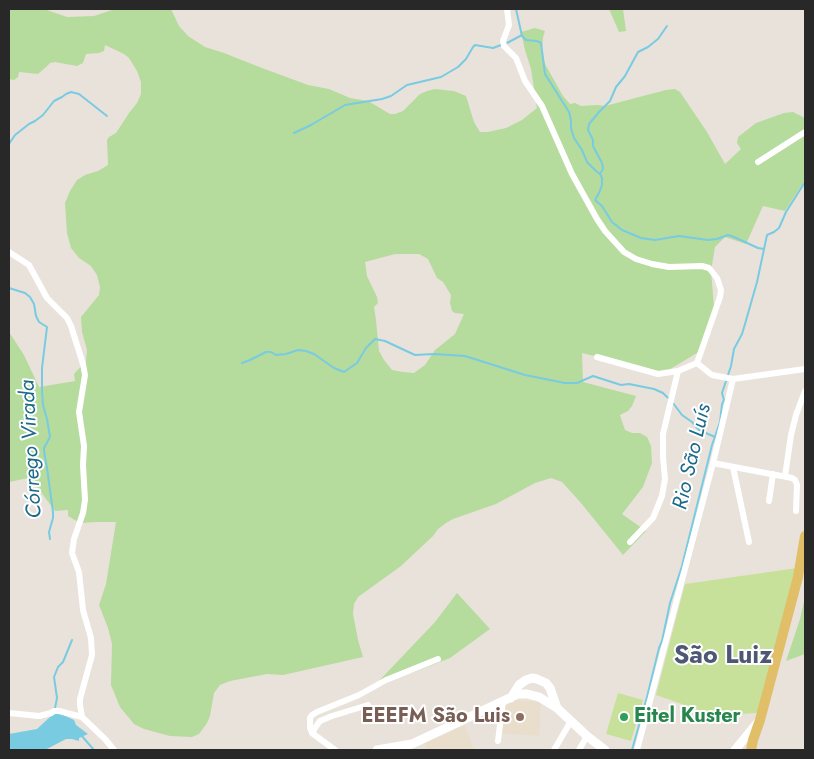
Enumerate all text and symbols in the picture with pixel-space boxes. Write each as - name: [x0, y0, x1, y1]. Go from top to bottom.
- water label: Córrego Virada: [16, 379, 48, 519]
- water label: Rio São Luís: [669, 402, 717, 512]
- district label: São Luiz: [674, 642, 772, 672]
- place label: EEEFM São Luis: [361, 705, 510, 729]
- place label: Eitel Kuster: [634, 705, 741, 729]
- marker: EEEFM São Luis: [514, 711, 526, 723]
- marker: Eitel Kuster: [618, 711, 630, 723]

